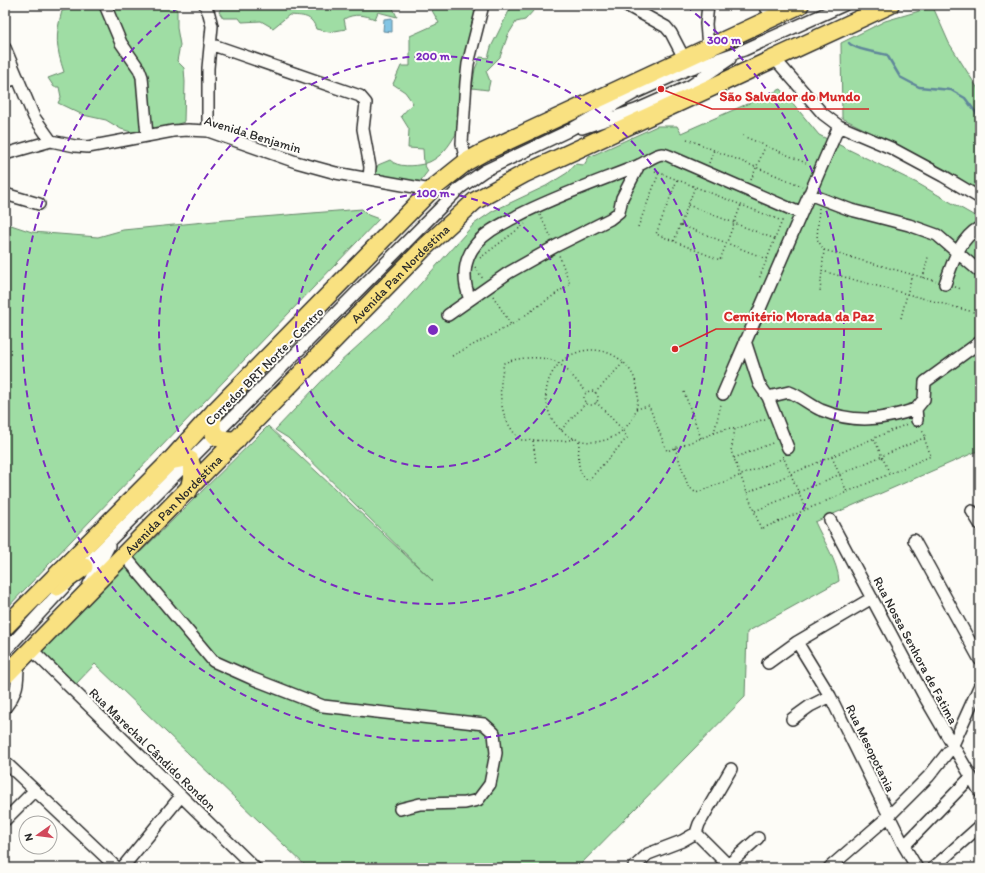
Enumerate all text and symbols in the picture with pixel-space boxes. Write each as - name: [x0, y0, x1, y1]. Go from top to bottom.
- text: 300 m: [707, 33, 742, 47]
- text: 200 m: [416, 49, 451, 63]
- callout: São Salvador do Mundo: [712, 83, 869, 109]
- text: São Salvador do Mundo: [720, 88, 860, 105]
- street label: Avenida Benjamin: [203, 113, 304, 157]
- text: 100 m: [416, 186, 450, 200]
- street label: Avenida Pan Nordestina: [348, 221, 453, 326]
- callout: Cemitério Morada da Paz: [716, 303, 882, 329]
- street label: Corredor BRT Norte - Centro: [202, 304, 327, 429]
- text: Cemitério Morada da Paz: [724, 308, 875, 325]
- centre of rings: [426, 323, 440, 337]
- street label: Avenida Pan Nordestina: [121, 452, 226, 558]
- street label: Rua Nossa Senhora de Fatima: [870, 574, 961, 727]
- street label: Rua Marechal Cândido Rondon: [86, 685, 220, 814]
- street label: Rua Mesopotania: [843, 702, 898, 795]
- north arrow: [18, 815, 58, 855]
- text: N: [22, 832, 36, 842]

